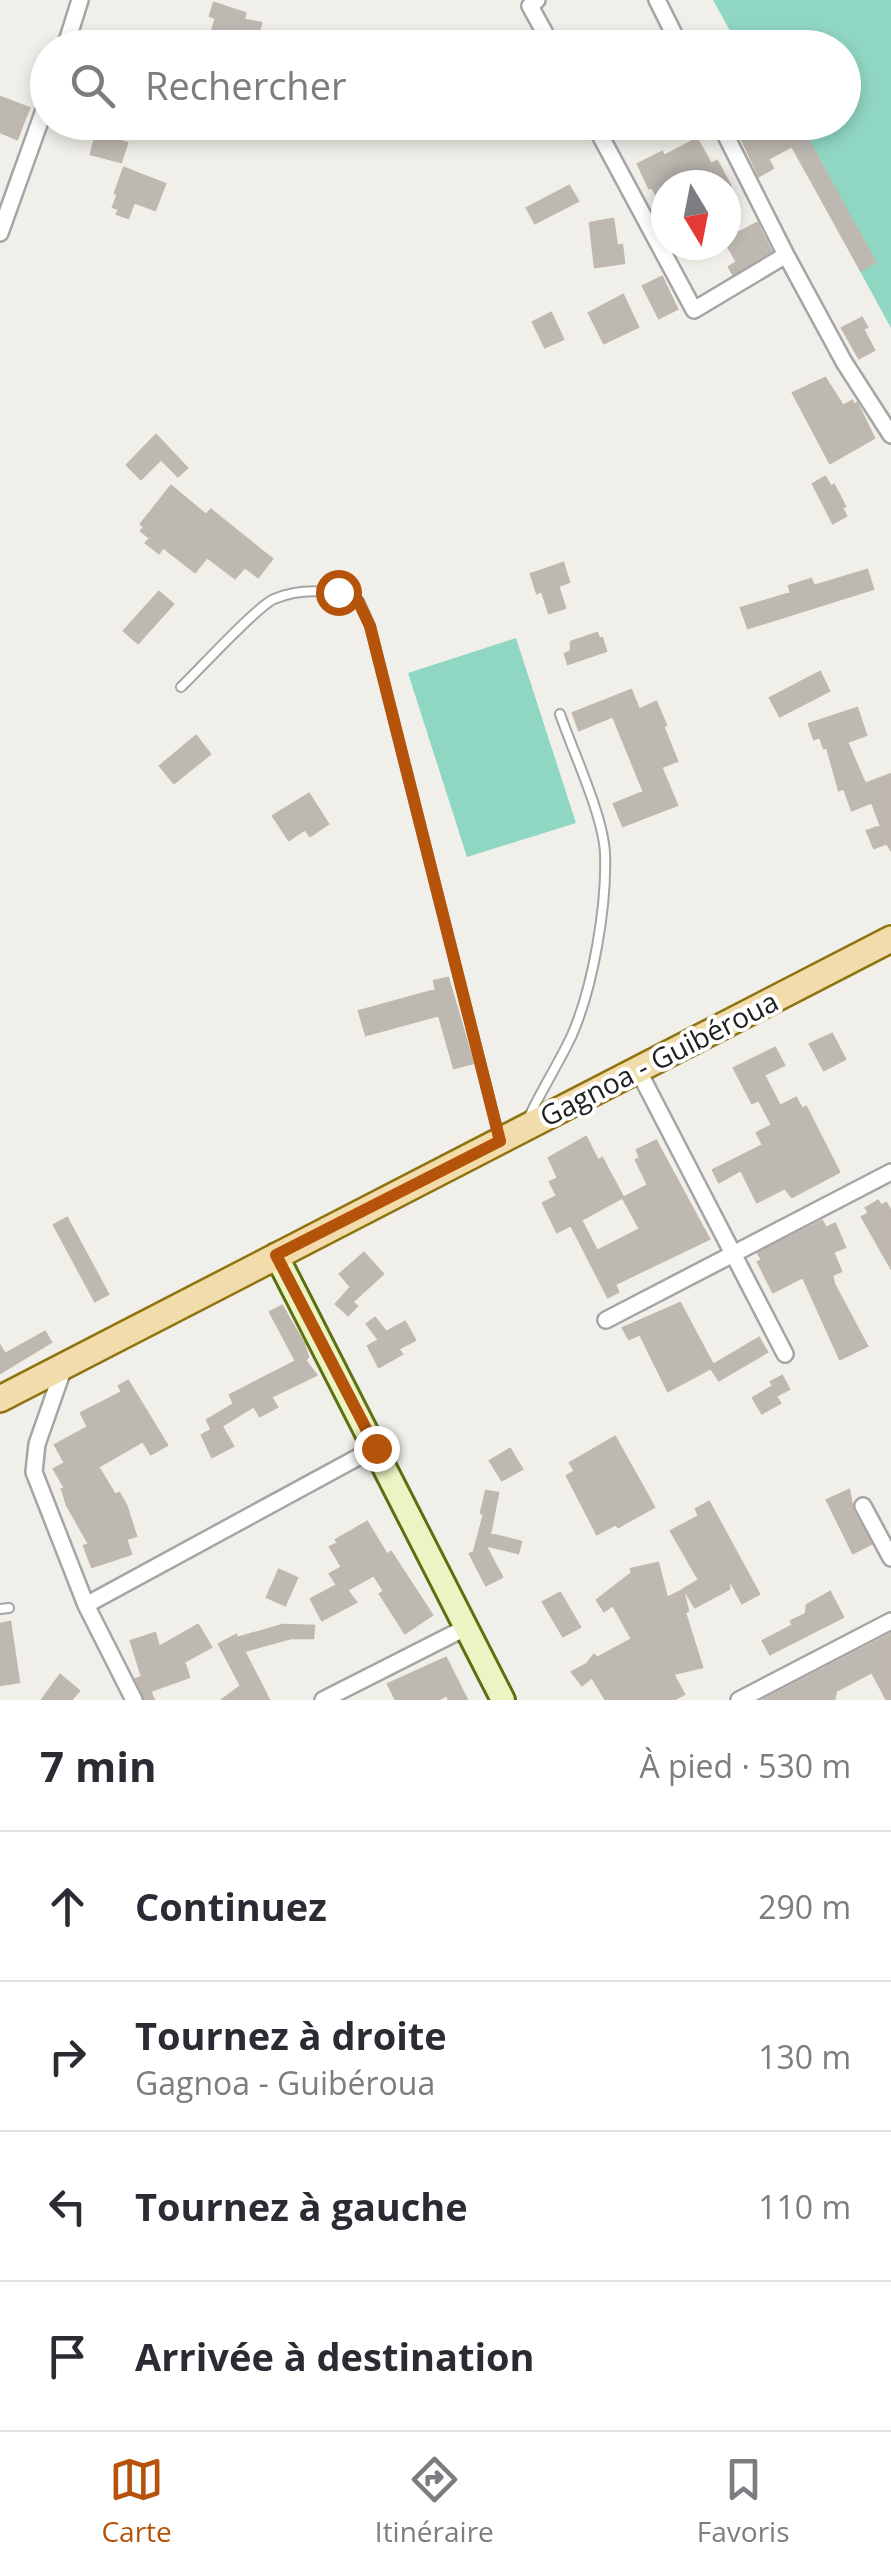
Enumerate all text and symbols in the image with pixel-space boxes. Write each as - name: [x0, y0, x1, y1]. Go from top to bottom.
- search box: [30, 30, 861, 140]
- icon: search: [65, 58, 120, 113]
- text: Rechercher: [145, 59, 347, 111]
- north arrow: [651, 170, 741, 260]
- route start: [316, 570, 362, 616]
- street label: Gagnoa - Guibéroua: [533, 982, 784, 1135]
- route end: [354, 1426, 400, 1472]
- text: 7 min: [40, 1737, 157, 1794]
- text: À pied · 530 m: [639, 1744, 851, 1787]
- icon: ahead: [40, 1879, 95, 1934]
- text: Continuez: [135, 1880, 327, 1932]
- text: 290 m: [758, 1885, 851, 1928]
- text: Tournez à droite: [135, 2009, 447, 2061]
- icon: right: [40, 2029, 95, 2084]
- text: 130 m: [758, 2035, 851, 2078]
- text: Gagnoa - Guibéroua: [135, 2061, 435, 2104]
- icon: left: [40, 2179, 95, 2234]
- text: Tournez à gauche: [135, 2180, 468, 2232]
- text: 110 m: [758, 2185, 851, 2228]
- icon: arrive: [40, 2329, 95, 2384]
- text: Arrivée à destination: [135, 2330, 535, 2382]
- tab: Carte: [101, 2452, 172, 2550]
- tab: Itinéraire: [375, 2452, 494, 2550]
- tab: Favoris: [697, 2452, 790, 2550]

